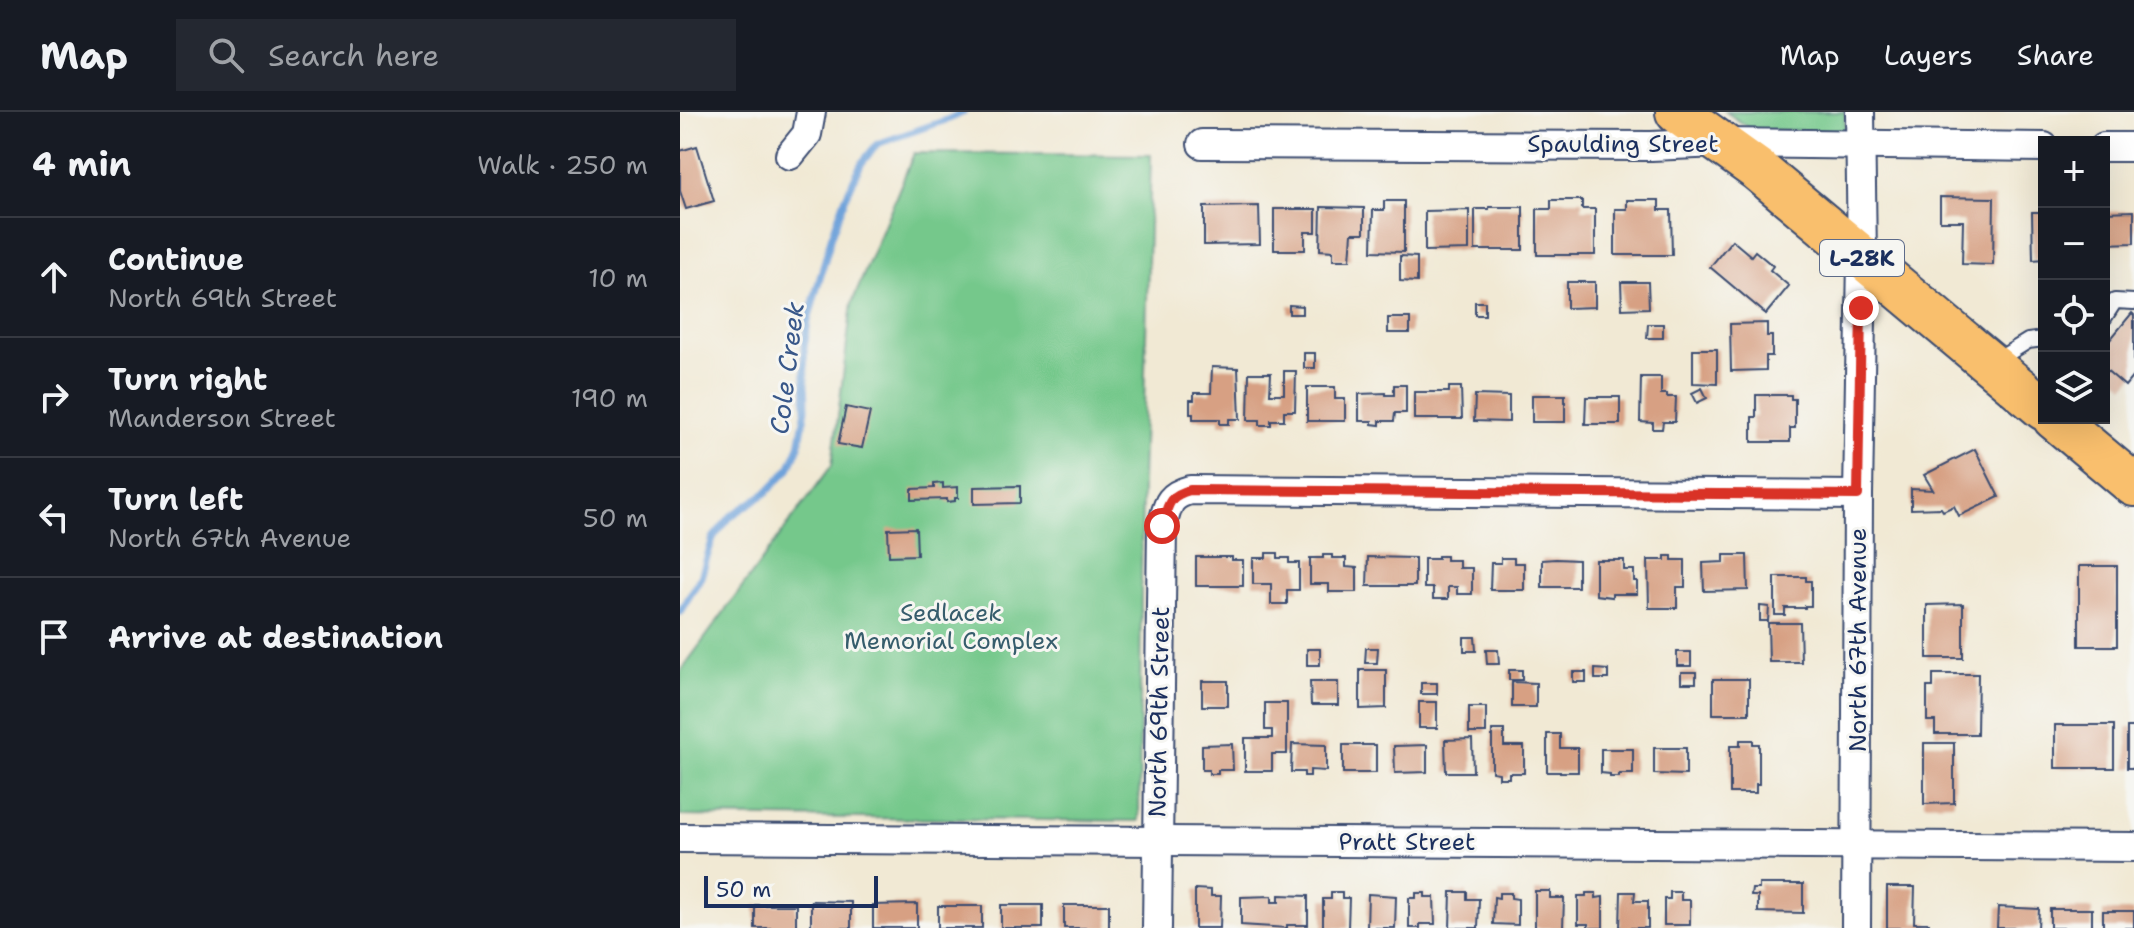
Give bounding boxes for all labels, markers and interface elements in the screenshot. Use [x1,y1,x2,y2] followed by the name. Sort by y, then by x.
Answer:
[176,19,736,91] search box
[40,30,128,81] text: Map
[204,33,248,77] icon: search
[268,35,439,76] text: Search here
[1780,36,1840,74] text: Map
[1884,36,1973,74] text: Layers
[2017,36,2094,74] text: Share
[1527,128,1719,160] street label: Spaulding Street
[2038,136,2110,424] map controls
[2038,136,2110,208] button: +
[32,141,131,187] text: 4 min
[477,147,648,182] text: Walk · 250 m
[2038,208,2110,280] button: −
[108,239,244,280] text: Continue
[1820,240,1904,276] road number: L-28K
[32,255,76,299] icon: ahead
[588,260,648,295] text: 10 m
[108,280,337,315] text: North 69th Street
[2038,280,2110,352] button: locate
[1843,290,1879,326] route end
[761,300,812,436] water label: Cole Creek
[2038,352,2110,424] button: layers
[108,359,267,400] text: Turn right
[32,375,76,419] icon: right
[571,380,648,415] text: 190 m
[108,400,336,435] text: Manderson Street
[108,479,243,520] text: Turn left
[32,495,76,539] icon: left
[583,500,648,535] text: 50 m
[1144,508,1180,544] route start
[108,520,351,555] text: North 67th Avenue
[1842,528,1874,752] street label: North 67th Avenue
[844,597,1058,657] park label: Sedlacek Memorial Complex
[1141,606,1177,818] street label: North 69th Street
[32,615,76,659] icon: arrive
[108,617,443,658] text: Arrive at destination
[1338,826,1476,858] street label: Pratt Street
[704,872,878,908] scale bar
[716,875,771,904] text: 50 m

